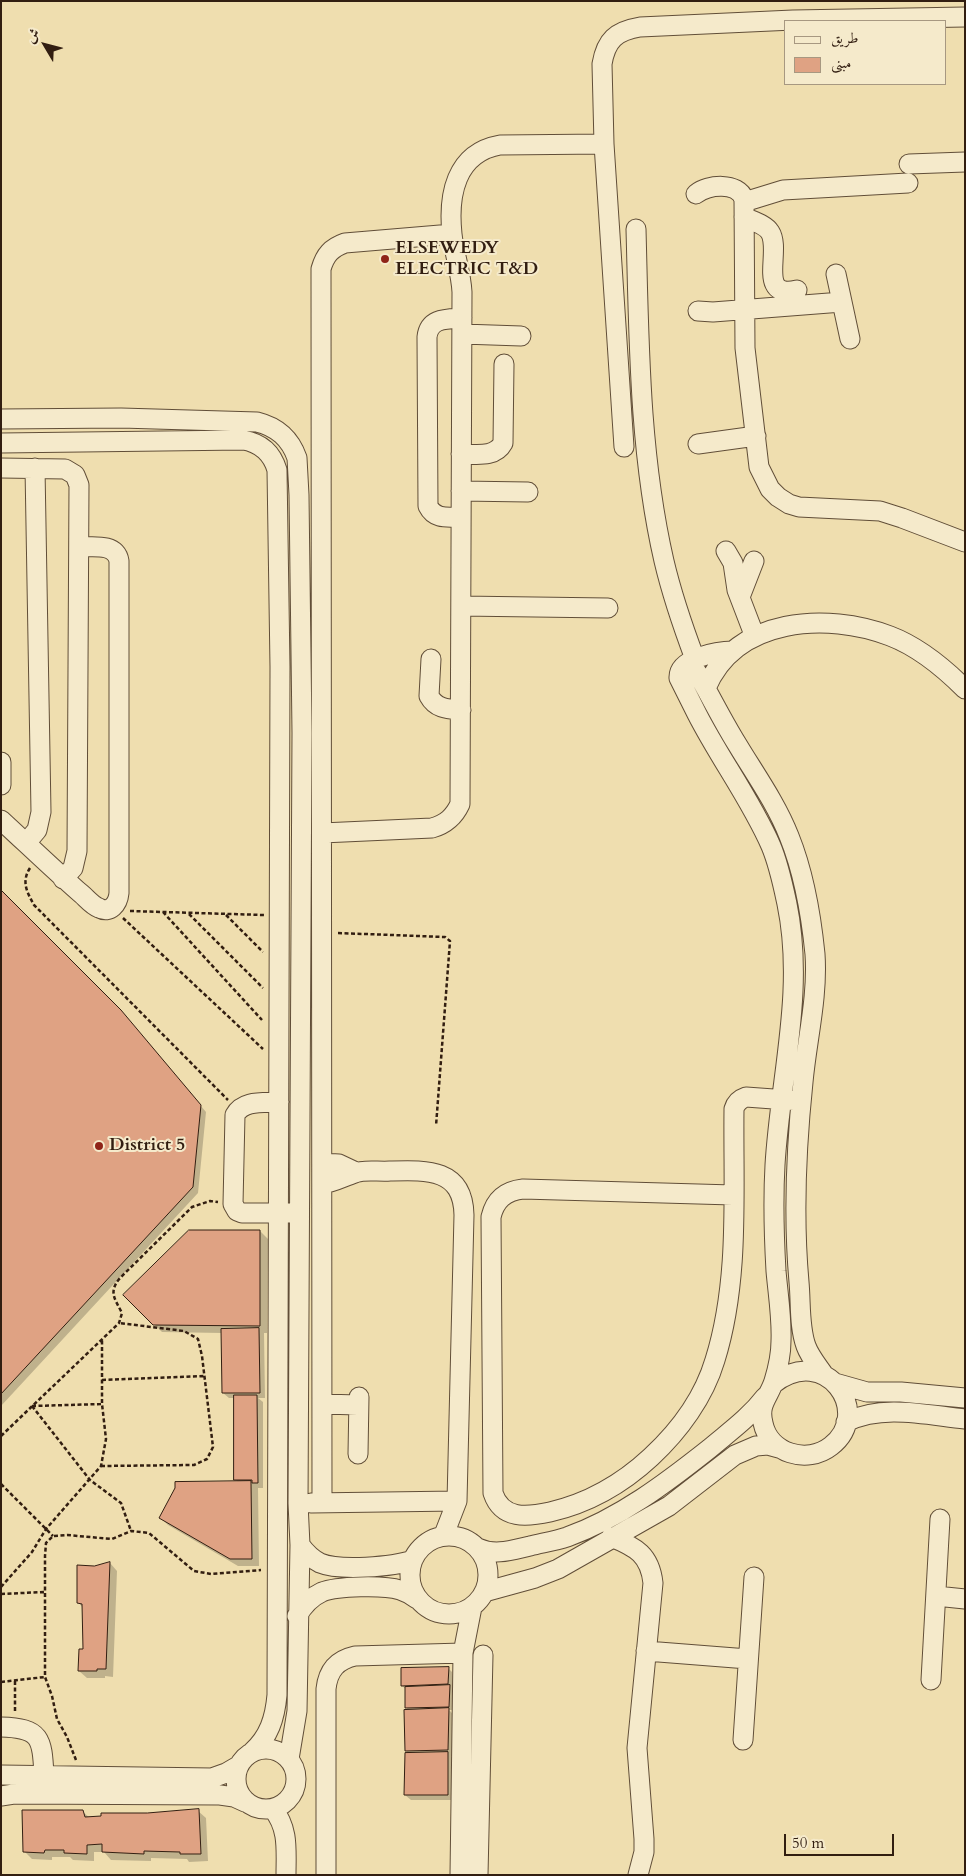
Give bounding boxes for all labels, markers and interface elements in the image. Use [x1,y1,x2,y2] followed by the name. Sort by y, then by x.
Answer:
[20,20,70,70] north arrow
[784,20,946,85] legend
[21,24,44,47] text: ش
[831,28,858,48] text: طريق
[831,53,851,73] text: مبنى
[395,238,538,280] place label: ELSEWEDY ELECTRIC T&D
[379,253,391,265] marker: ELSEWEDY ELECTRIC T&D
[109,1135,185,1157] place label: District 5
[93,1140,105,1152] marker: District 5
[786,1824,896,1856] scale bar
[792,1833,824,1853] text: 50 m

